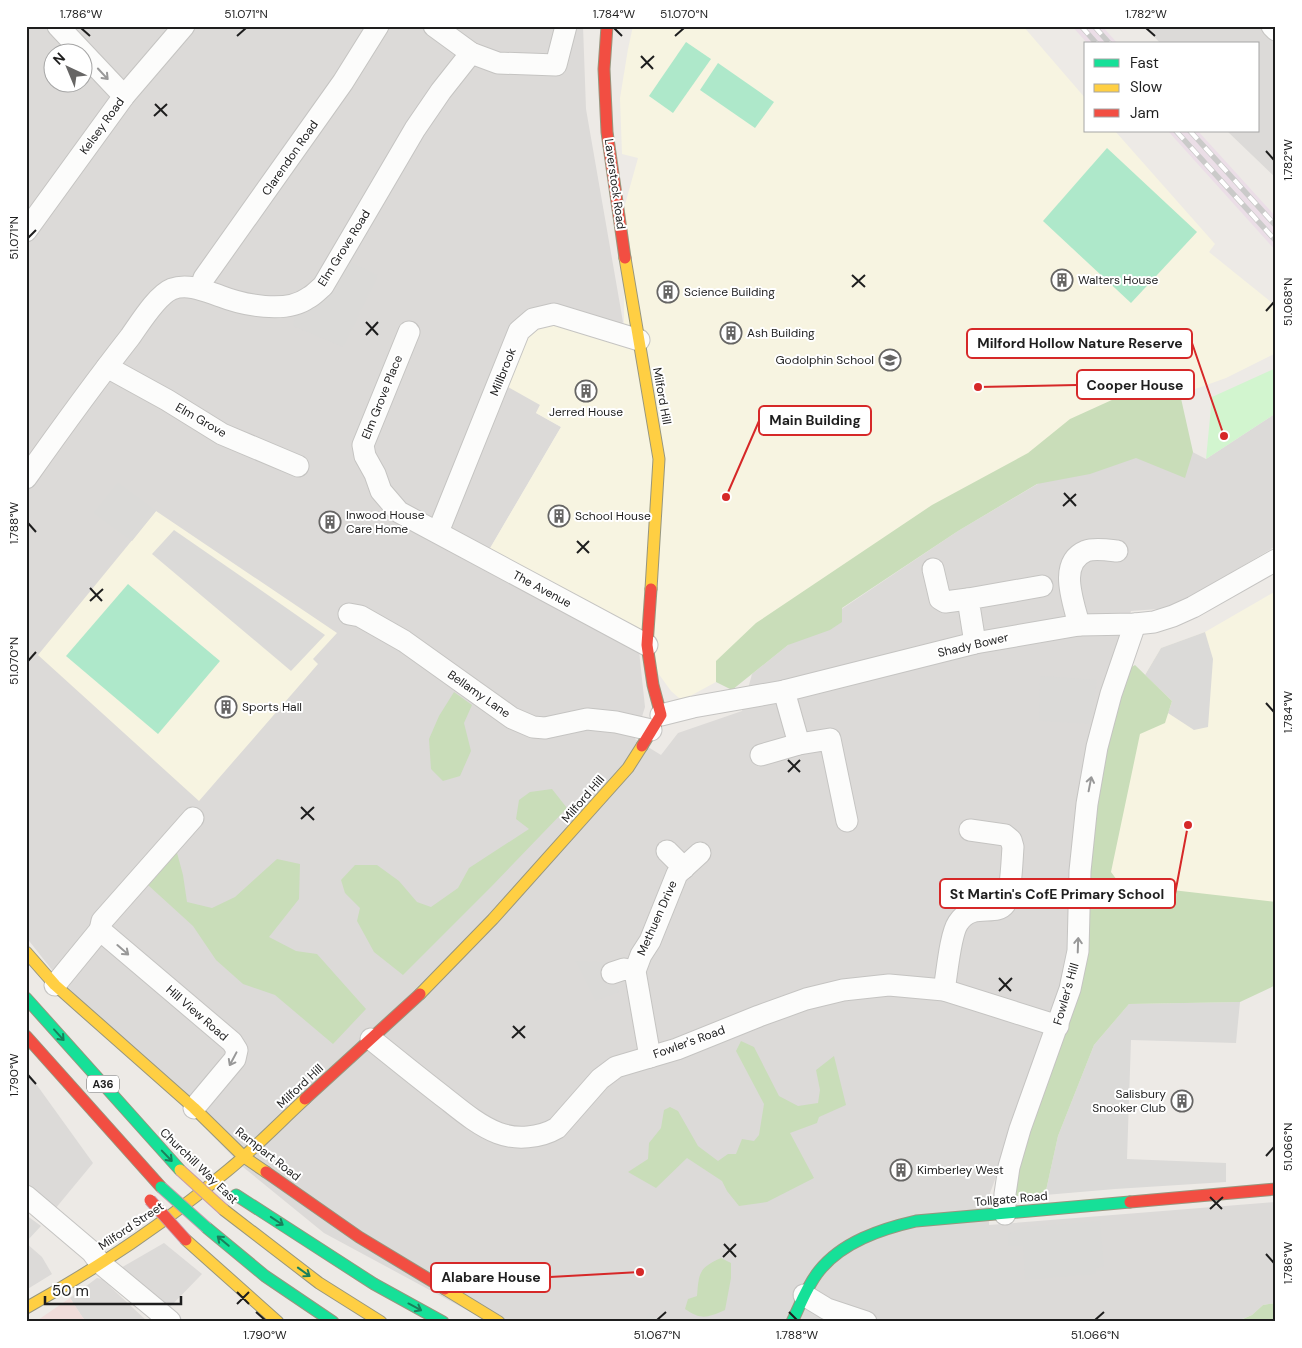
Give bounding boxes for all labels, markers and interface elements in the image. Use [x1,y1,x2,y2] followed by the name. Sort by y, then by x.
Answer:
[60,6,103,22] text: 1.786°W
[224,6,268,22] text: 51.071°N
[593,6,636,22] text: 1.784°W
[660,6,708,22] text: 51.070°N
[1125,6,1167,22] text: 1.782°W
[42,42,92,92] north arrow
[1084,42,1260,132] legend
[49,49,69,69] text: N
[1130,53,1159,73] text: Fast
[97,68,109,81] one-way arrow
[1130,77,1163,97] text: Slow
[76,94,128,158] street label: Kelsey Road
[1130,103,1159,123] text: Jam
[258,117,322,199] street label: Clarendon Road
[601,138,629,230] street label: Laverstock Road
[1280,139,1296,181] text: 1.782°W
[314,207,374,289] street label: Elm Grove Road
[6,216,22,260] text: 51.071°N
[1050,268,1074,292] building icon: Walters House
[1078,272,1158,288] place label: Walters House
[1280,278,1296,326] text: 51.068°N
[656,280,680,304] building icon: Science Building
[684,284,775,300] place label: Science Building
[719,321,743,345] building icon: Ash Building
[747,325,815,341] place label: Ash Building
[967,329,1192,358] callout: Milford Hollow Nature Reserve
[977,334,1183,352] text: Milford Hollow Nature Reserve
[486,346,520,398] street label: Millbrook
[878,348,902,372] school or university icon: Godolphin School
[358,352,406,441] street label: Elm Grove Place
[775,352,874,368] place label: Godolphin School
[649,366,675,426] street label: Milford Hill
[1077,370,1194,399] callout: Cooper House
[1086,376,1184,394] text: Cooper House
[574,379,598,403] building icon: Jerred House
[173,399,230,441] street label: Elm Grove
[549,404,623,420] place label: Jerred House
[759,406,871,435] callout: Main Building
[769,411,861,429] text: Main Building
[6,501,22,544] text: 1.788°W
[547,504,571,528] building icon: School House
[346,507,425,537] place label: Inwood House Care Home
[575,508,651,524] place label: School House
[318,510,342,534] building icon: Inwood House Care Home
[510,567,574,611] street label: The Avenue
[936,629,1010,661] street label: Shady Bower
[6,637,22,685] text: 51.070°N
[445,667,514,722] street label: Bellamy Lane
[1280,690,1296,733] text: 1.784°W
[214,695,238,719] building icon: Sports Hall
[242,699,302,715] place label: Sports Hall
[558,772,608,826] street label: Milford Hill
[1086,776,1096,792] one-way arrow
[633,878,681,958] street label: Methuen Drive
[940,879,1175,908] callout: St Martin's CofE Primary School
[950,885,1164,903] text: St Martin's CofE Primary School
[1073,938,1082,954] one-way arrow
[117,944,130,955] one-way arrow
[1050,961,1082,1027] street label: Fowler's Hill
[163,982,231,1044] street label: Hill View Road
[651,1022,727,1062] street label: Fowler's Road
[53,1028,64,1041] one-way arrow
[228,1052,238,1067] one-way arrow
[6,1053,22,1097] text: 1.790°W
[273,1060,327,1112] street label: Milford Hill
[87,1076,119,1092] road number: A36
[1092,1086,1166,1116] place label: Salisbury Snooker Club
[1170,1089,1194,1113] building icon: Salisbury Snooker Club
[1280,1123,1296,1171] text: 51.066°N
[232,1124,304,1184] street label: Rampart Road
[156,1125,242,1208] street label: Churchill Way East
[161,1150,173,1162] one-way arrow
[889,1158,913,1182] building icon: Kimberley West
[917,1162,1004,1178] place label: Kimberley West
[974,1188,1048,1210] street label: Tollgate Road
[95,1198,167,1254] street label: Milford Street
[270,1216,284,1226] one-way arrow
[216,1236,229,1247] one-way arrow
[1280,1241,1296,1284] text: 1.786°W
[431,1263,550,1292] callout: Alabare House
[297,1267,311,1277] one-way arrow
[441,1268,541,1286] text: Alabare House
[45,1273,181,1305] scale bar
[52,1281,89,1301] text: 50 m
[407,1303,422,1312] one-way arrow
[243,1327,287,1343] text: 1.790°W
[633,1327,681,1343] text: 51.067°N
[776,1327,819,1343] text: 1.788°W
[1071,1327,1119,1343] text: 51.066°N

